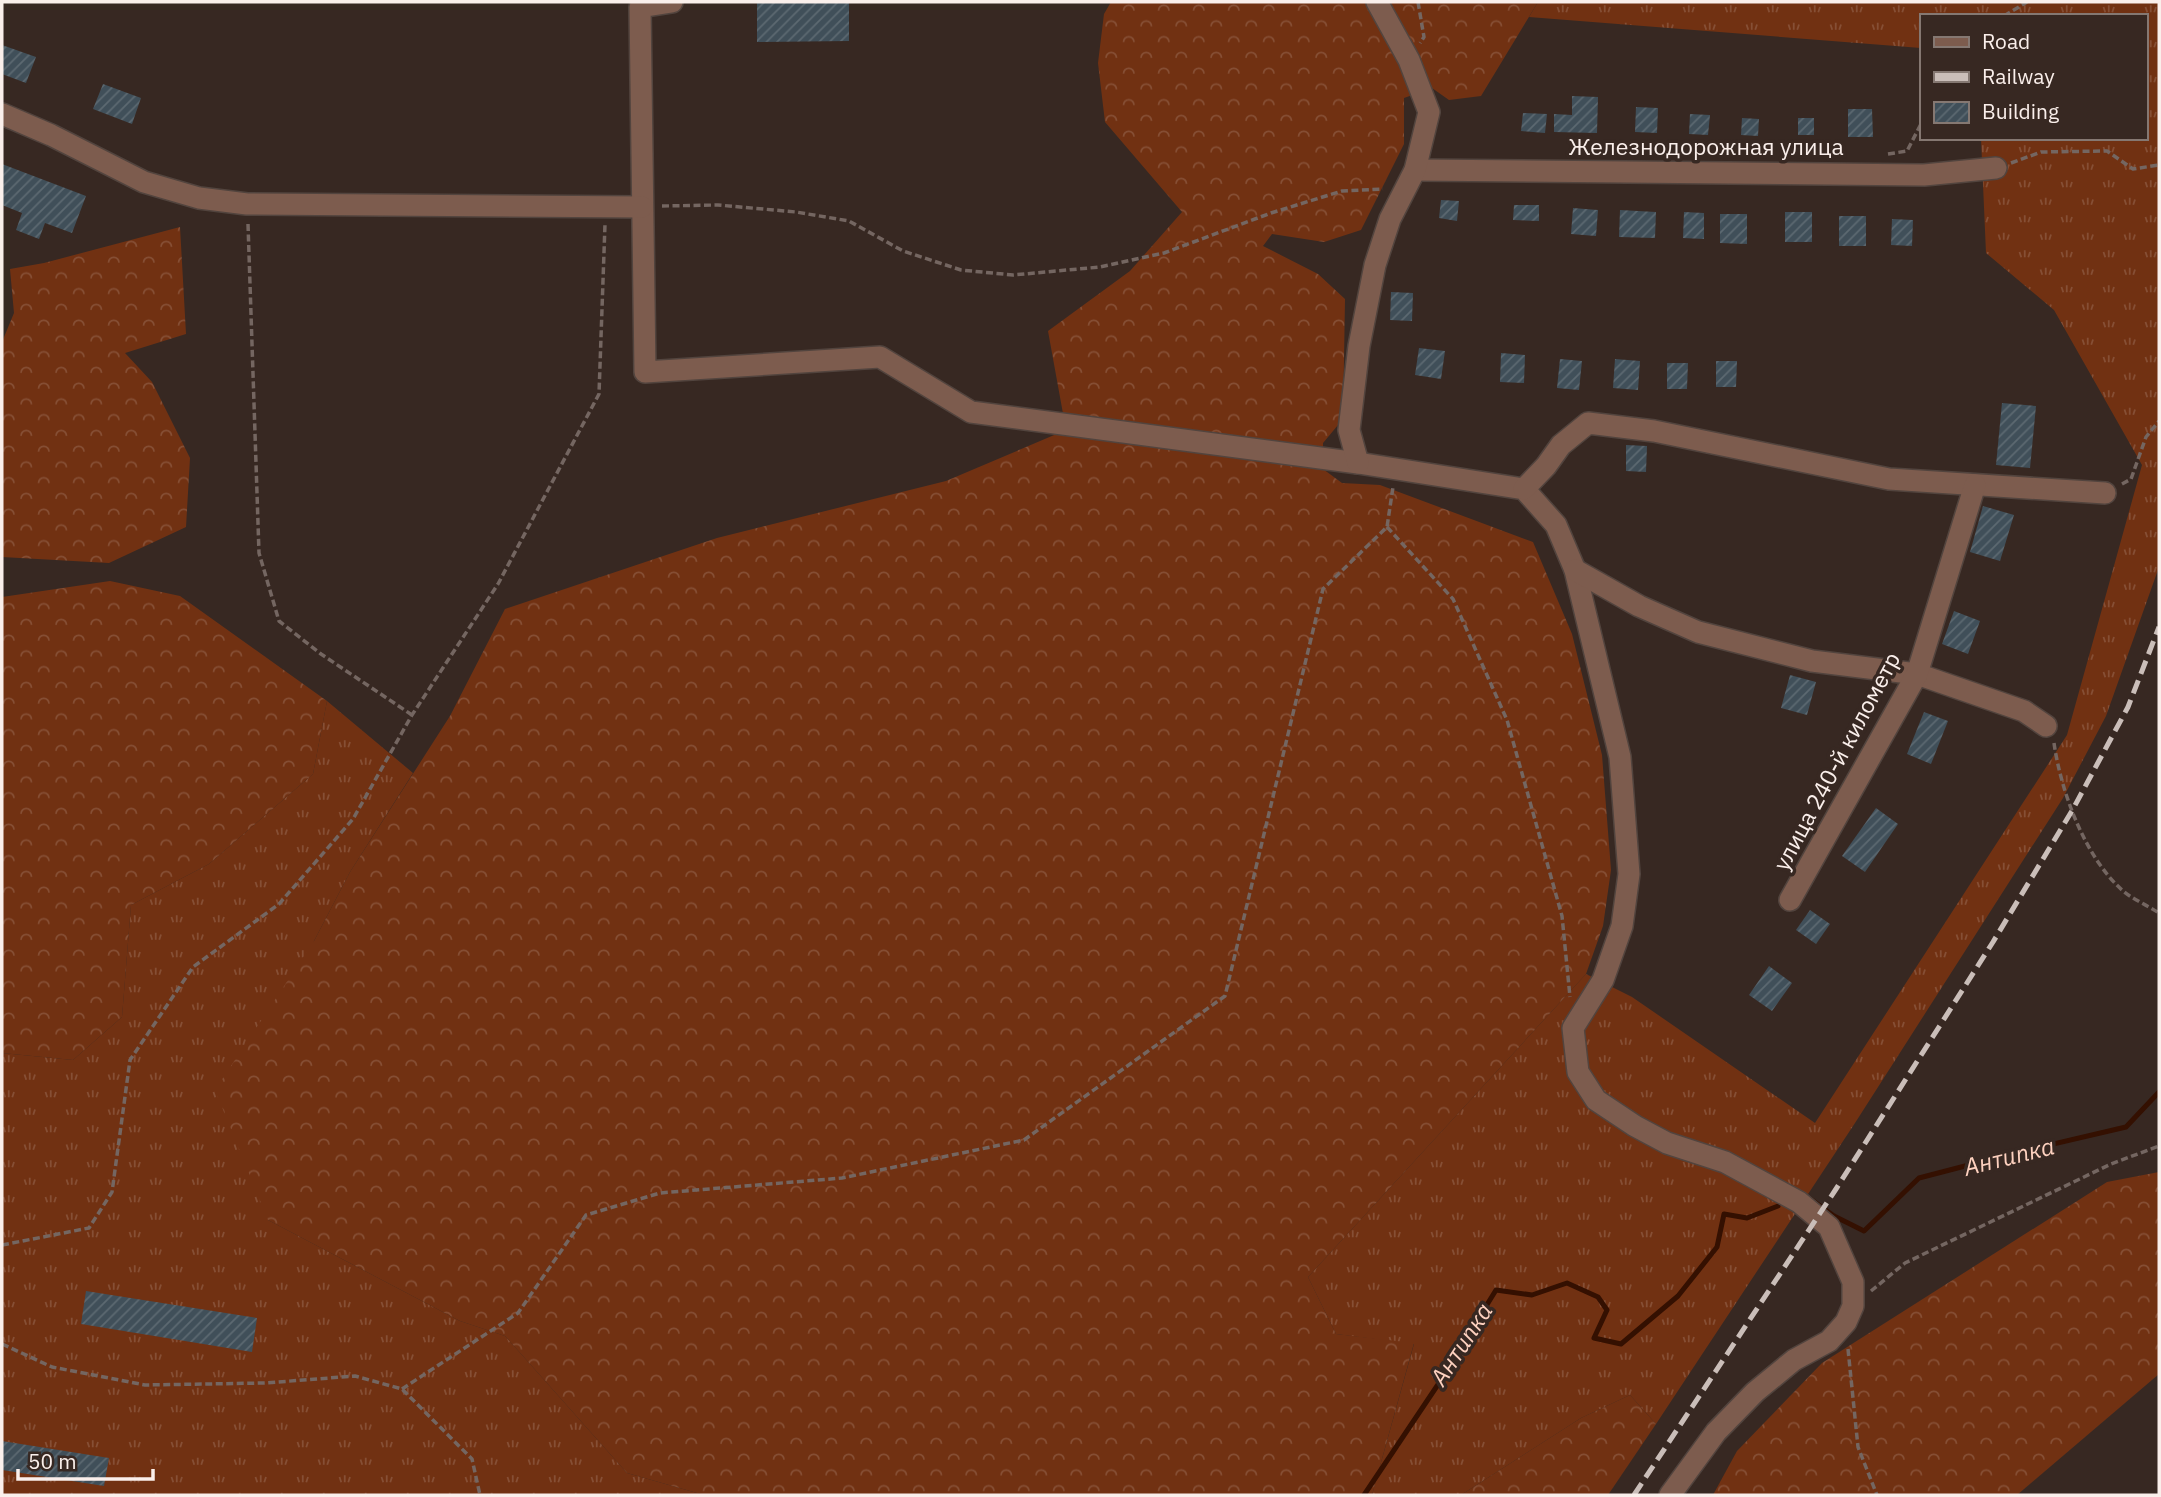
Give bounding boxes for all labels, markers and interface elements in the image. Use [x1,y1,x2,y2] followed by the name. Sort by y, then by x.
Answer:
[1920,14,2147,140] legend
[1982,27,2030,55] text: Road
[1982,62,2055,90] text: Railway
[1982,97,2059,125] text: Building
[1568,131,1844,161] street label: Железнодорожная улица
[1766,647,1906,875] street label: улица 240-й километр
[1959,1129,2058,1183] water label: Антипка
[1422,1297,1500,1392] water label: Антипка
[18,1438,152,1482] scale bar
[28,1447,77,1475] text: 50 m

